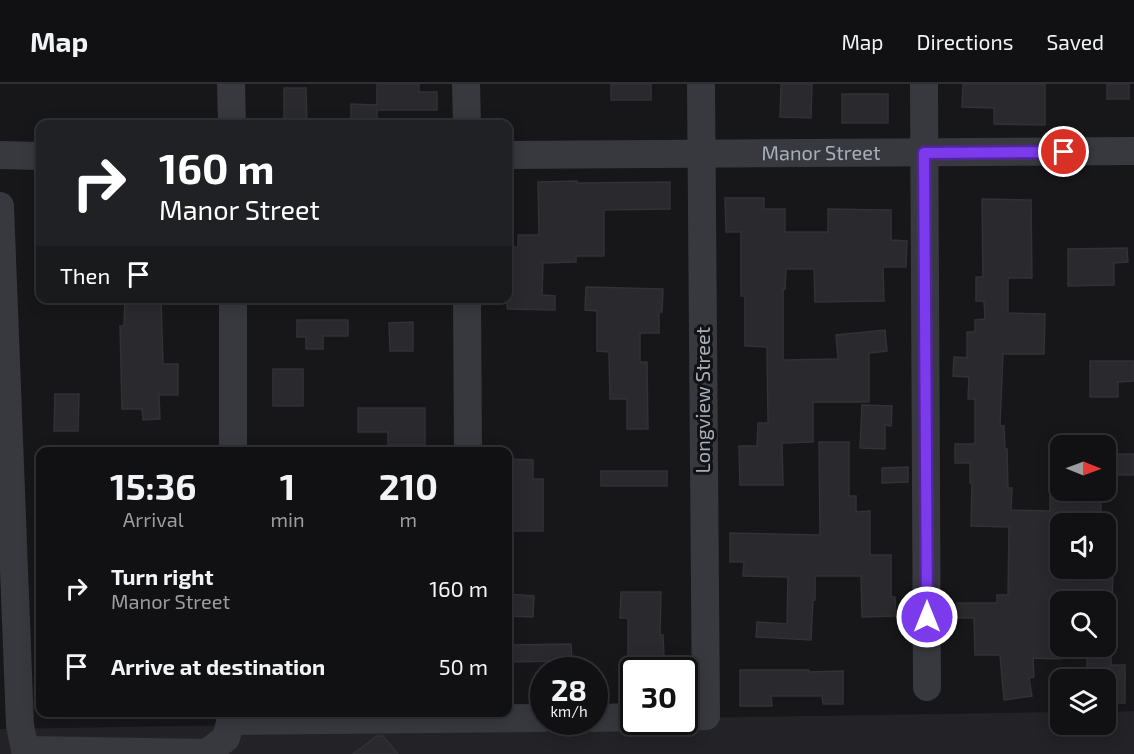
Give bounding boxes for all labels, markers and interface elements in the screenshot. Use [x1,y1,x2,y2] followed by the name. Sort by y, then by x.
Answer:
[30,24,88,58] text: Map
[841,29,884,54] text: Map
[917,29,1013,54] text: Directions
[1046,29,1104,54] text: Saved
[1038,126,1089,177] pin
[1047,135,1080,168] icon: arrive
[761,140,881,164] street label: Manor Street
[159,142,275,192] text: 160 m
[60,144,138,222] icon: right
[159,193,320,225] text: Manor Street
[122,258,155,291] icon: arrive
[60,262,110,288] text: Then
[690,326,714,473] street label: Longview Street
[1050,435,1116,501] north arrow
[1050,435,1116,735] map controls
[110,464,196,507] text: 15:36
[280,464,295,507] text: 1
[379,464,438,507] text: 210
[123,507,184,531] text: Arrival
[271,507,305,531] text: min
[400,507,417,531] text: m
[1050,513,1116,579] button: sound
[111,563,213,589] text: Turn right
[60,572,93,605] icon: right
[429,575,488,601] text: 160 m
[895,585,959,649] position arrow
[111,589,230,613] text: Manor Street
[1050,591,1116,657] button: search
[60,650,93,683] icon: arrive
[111,653,325,679] text: Arrive at destination
[439,653,488,679] text: 50 m
[620,657,698,735] speed limit sign: 30
[1050,669,1116,735] button: layers
[551,671,587,707] text: 28
[550,702,588,720] text: km/h

